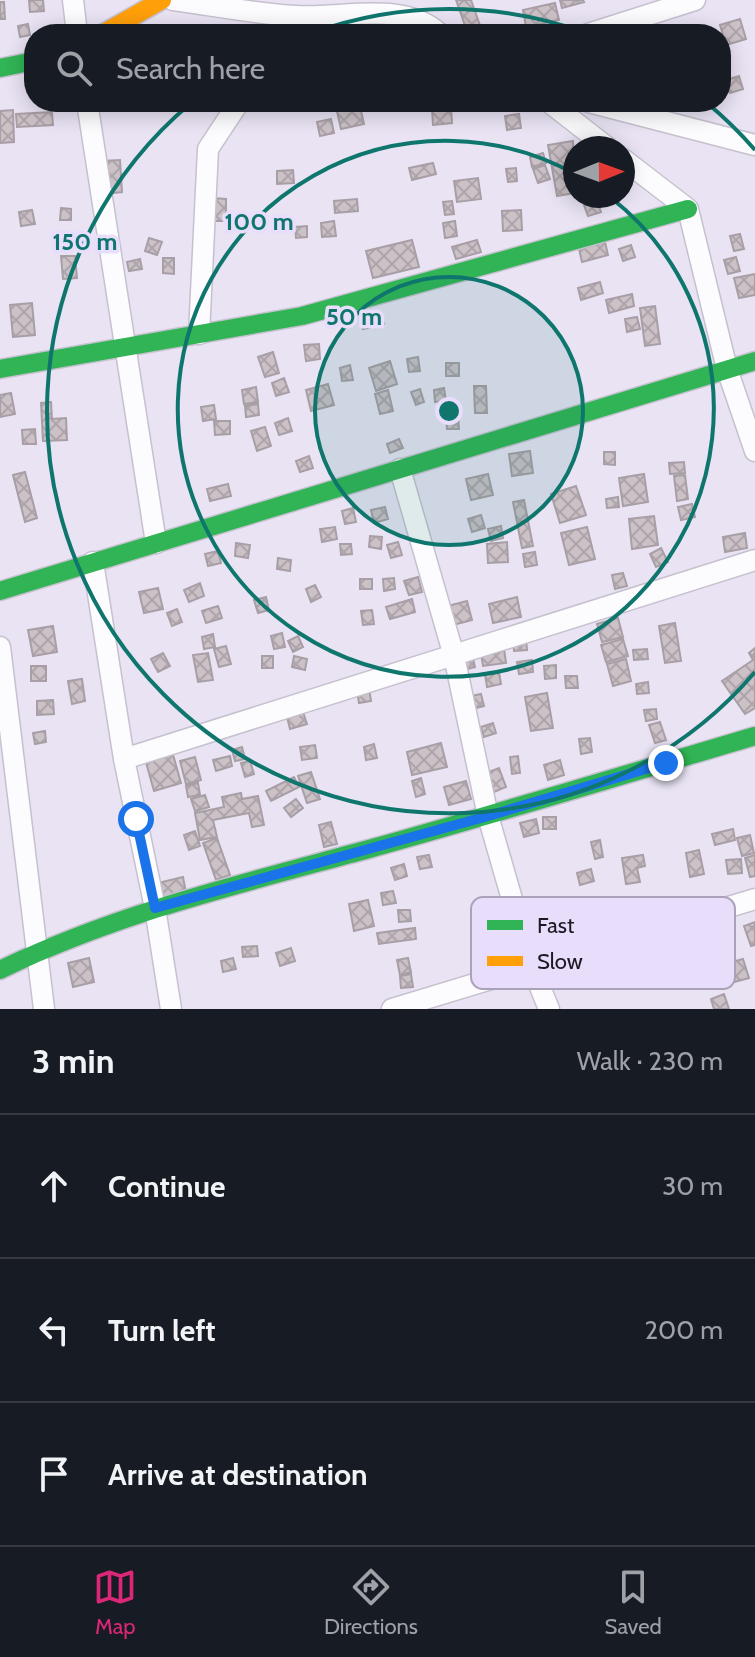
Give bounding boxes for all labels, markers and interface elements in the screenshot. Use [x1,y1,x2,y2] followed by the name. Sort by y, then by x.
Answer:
[24,24,731,112] search box
[52,46,96,90] icon: search
[116,50,265,87] text: Search here
[563,136,635,208] north arrow
[224,207,294,236] text: 100 m
[53,227,117,256] text: 150 m
[326,302,382,331] text: 50 m
[435,397,463,425] centre of rings
[648,745,684,781] route end
[118,801,154,837] route start
[471,897,735,989] legend
[537,912,575,939] text: Fast
[537,948,583,975] text: Slow
[32,1040,114,1082] text: 3 min
[577,1045,723,1077] text: Walk · 230 m
[32,1164,76,1208] icon: ahead
[108,1168,225,1205] text: Continue
[662,1170,723,1202] text: 30 m
[32,1308,76,1352] icon: left
[108,1312,216,1349] text: Turn left
[644,1314,723,1346] text: 200 m
[32,1452,76,1496] icon: arrive
[108,1456,368,1493] text: Arrive at destination
[93,1565,137,1640] tab: Map
[324,1565,418,1640] tab: Directions
[605,1565,662,1640] tab: Saved

